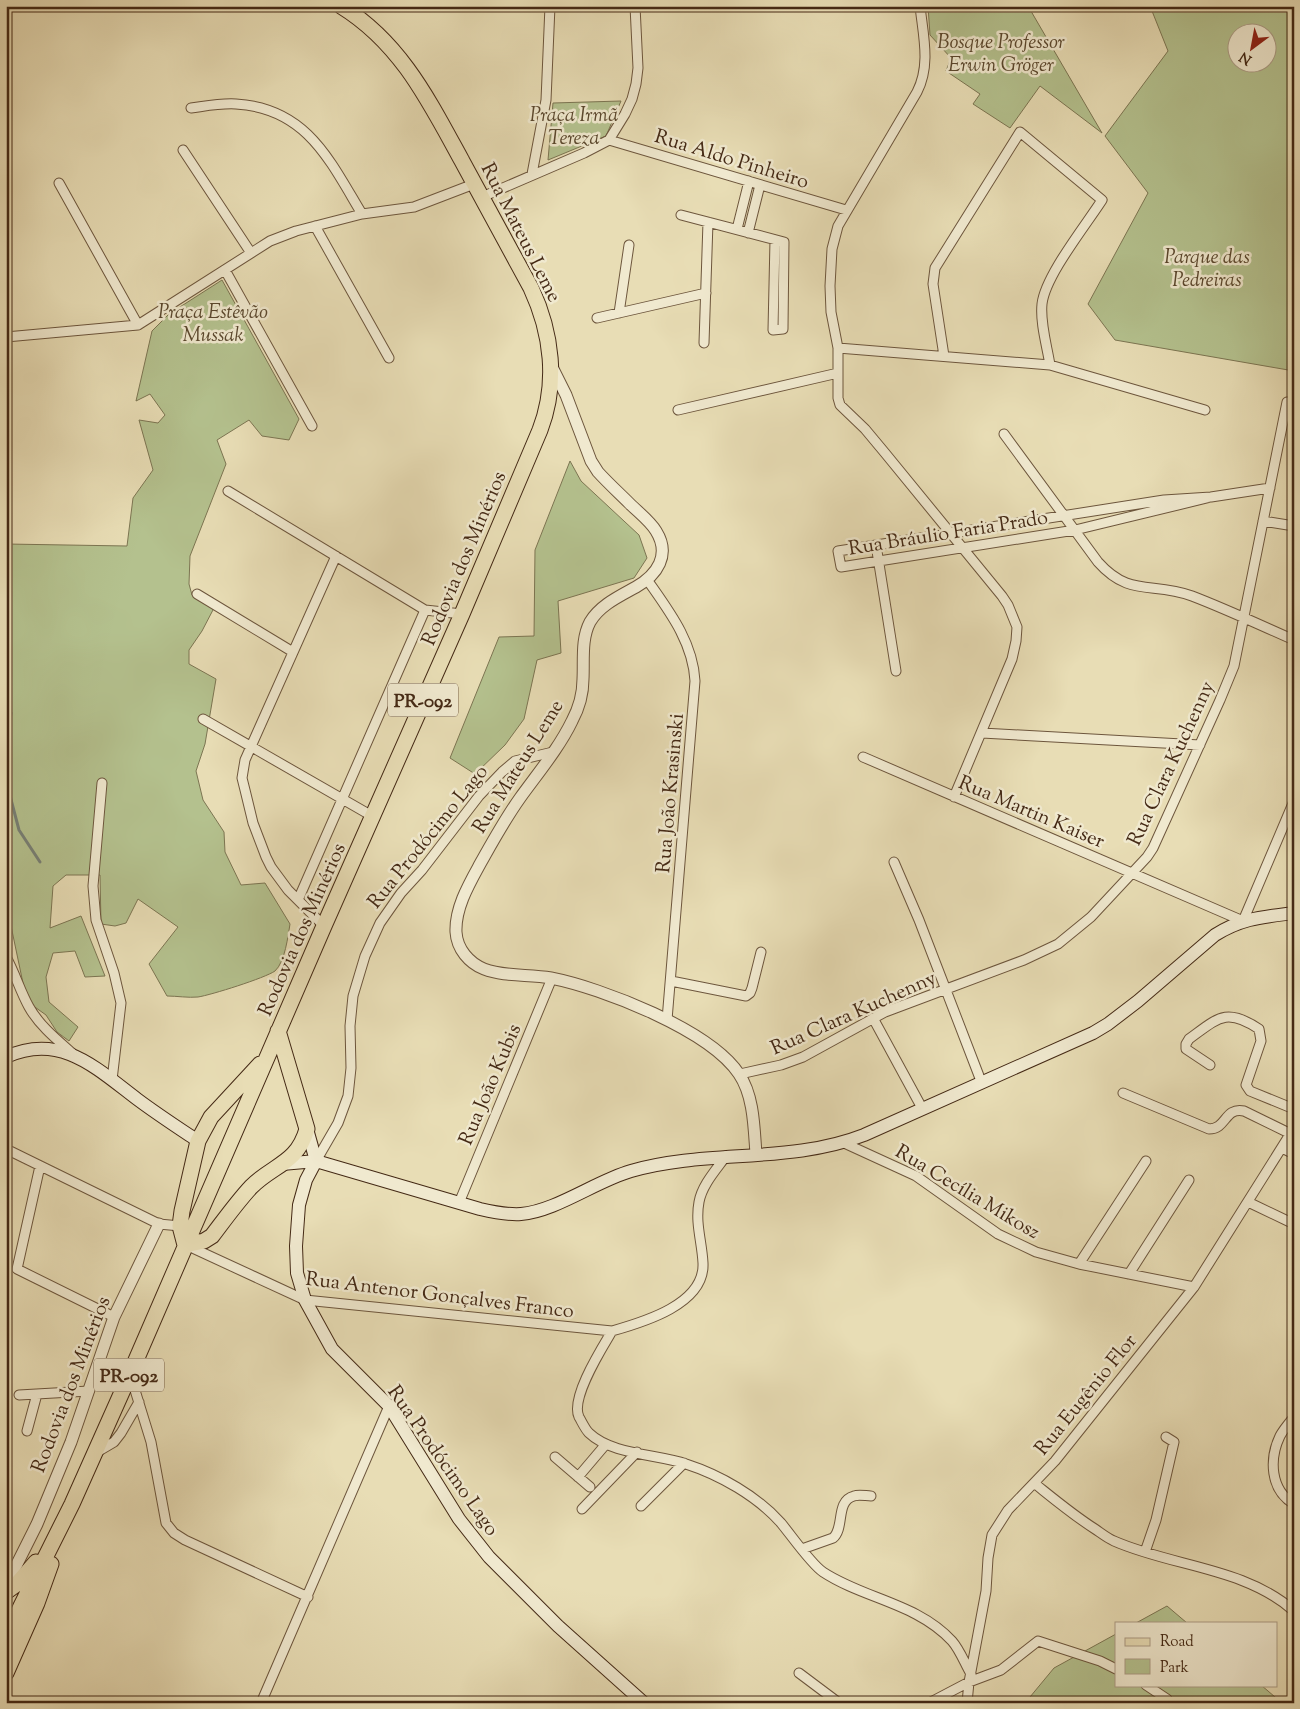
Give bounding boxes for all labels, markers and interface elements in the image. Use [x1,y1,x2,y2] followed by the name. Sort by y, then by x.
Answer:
[1228,22,1278,72] north arrow
[937,29,1065,81] park label: Bosque Professor Erwin Gröger
[1236,46,1256,69] text: N
[530,102,618,154] park label: Praça Irmã Tereza
[650,123,812,198] street label: Rua Aldo Pinheiro
[472,158,567,308] street label: Rua Mateus Leme
[1164,244,1250,296] park label: Parque das Pedreiras
[158,299,268,351] park label: Praça Estêvão Mussak
[415,467,515,651] street label: Rodovia dos Minérios
[847,504,1050,565] street label: Rua Bráulio Faria Prado
[1121,677,1223,851] street label: Rua Clara Kuchenny
[388,684,458,716] road number: PR-092
[466,695,572,840] street label: Rua Mateus Leme
[650,712,693,874] street label: Rua João Krasinski
[362,759,496,916] street label: Rua Prodócimo Lago
[953,769,1109,857] street label: Rua Martin Kaiser
[252,839,355,1021] street label: Rodovia dos Minérios
[767,965,942,1064] street label: Rua Clara Kuchenny
[453,1020,530,1150] street label: Rua João Kubis
[889,1138,1044,1248] street label: Rua Cecília Mikosz
[304,1266,576,1327] street label: Rua Antenor Gonçalves Franco
[25,1292,119,1477] street label: Rodovia dos Minérios
[1029,1328,1145,1463] street label: Rua Eugênio Flor
[94,1358,164,1392] road number: PR-092
[379,1380,505,1543] street label: Rua Prodócimo Lago
[1115,1622,1278,1686] legend
[1160,1632,1194,1653] text: Road
[1160,1658,1189,1679] text: Park

